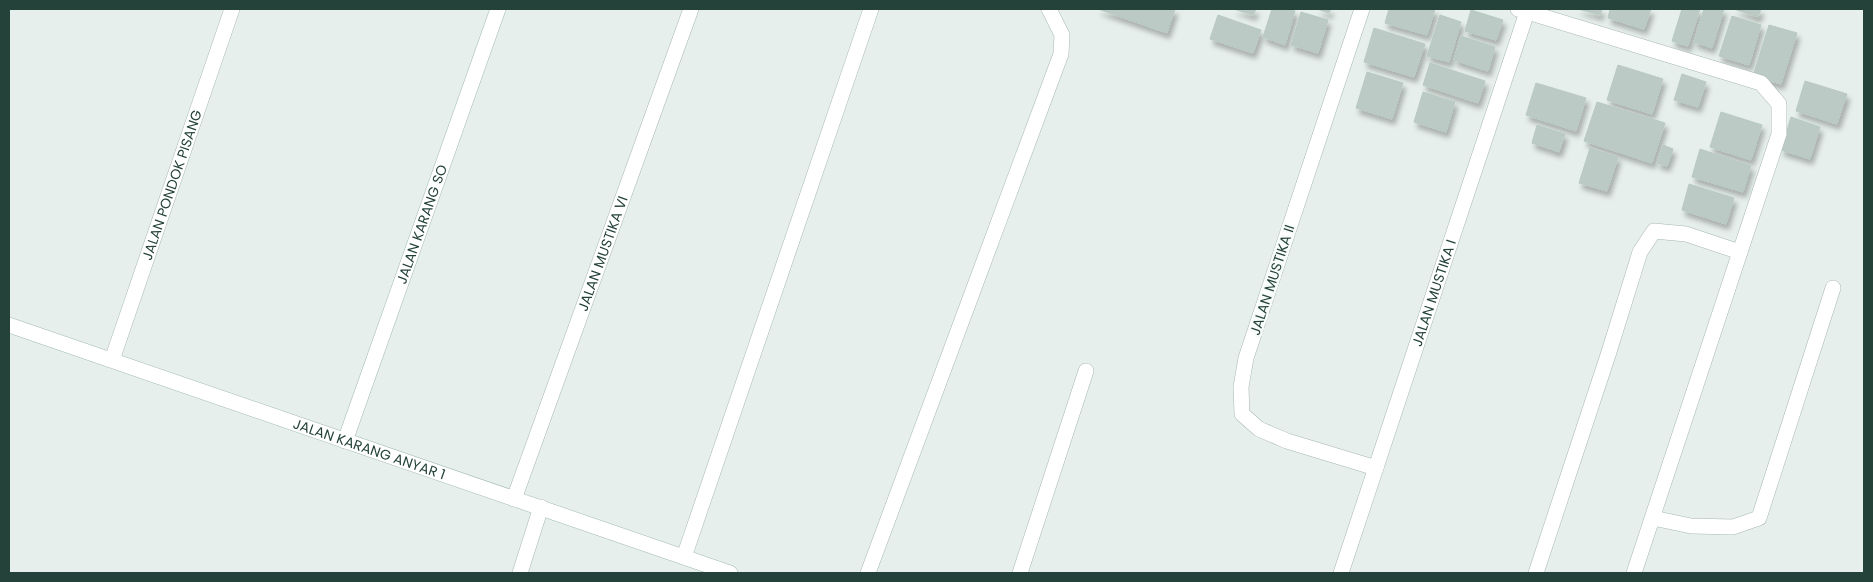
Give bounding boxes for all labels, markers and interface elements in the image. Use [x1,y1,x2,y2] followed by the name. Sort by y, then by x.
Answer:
[137,107,207,263] street label: JALAN PONDOK PISANG
[391,162,452,287] street label: JALAN KARANG SO
[573,193,633,314] street label: JALAN MUSTIKA VI
[1245,222,1299,338] street label: JALAN MUSTIKA II
[1407,237,1461,349] street label: JALAN MUSTIKA I
[290,413,448,484] street label: JALAN KARANG ANYAR 1

